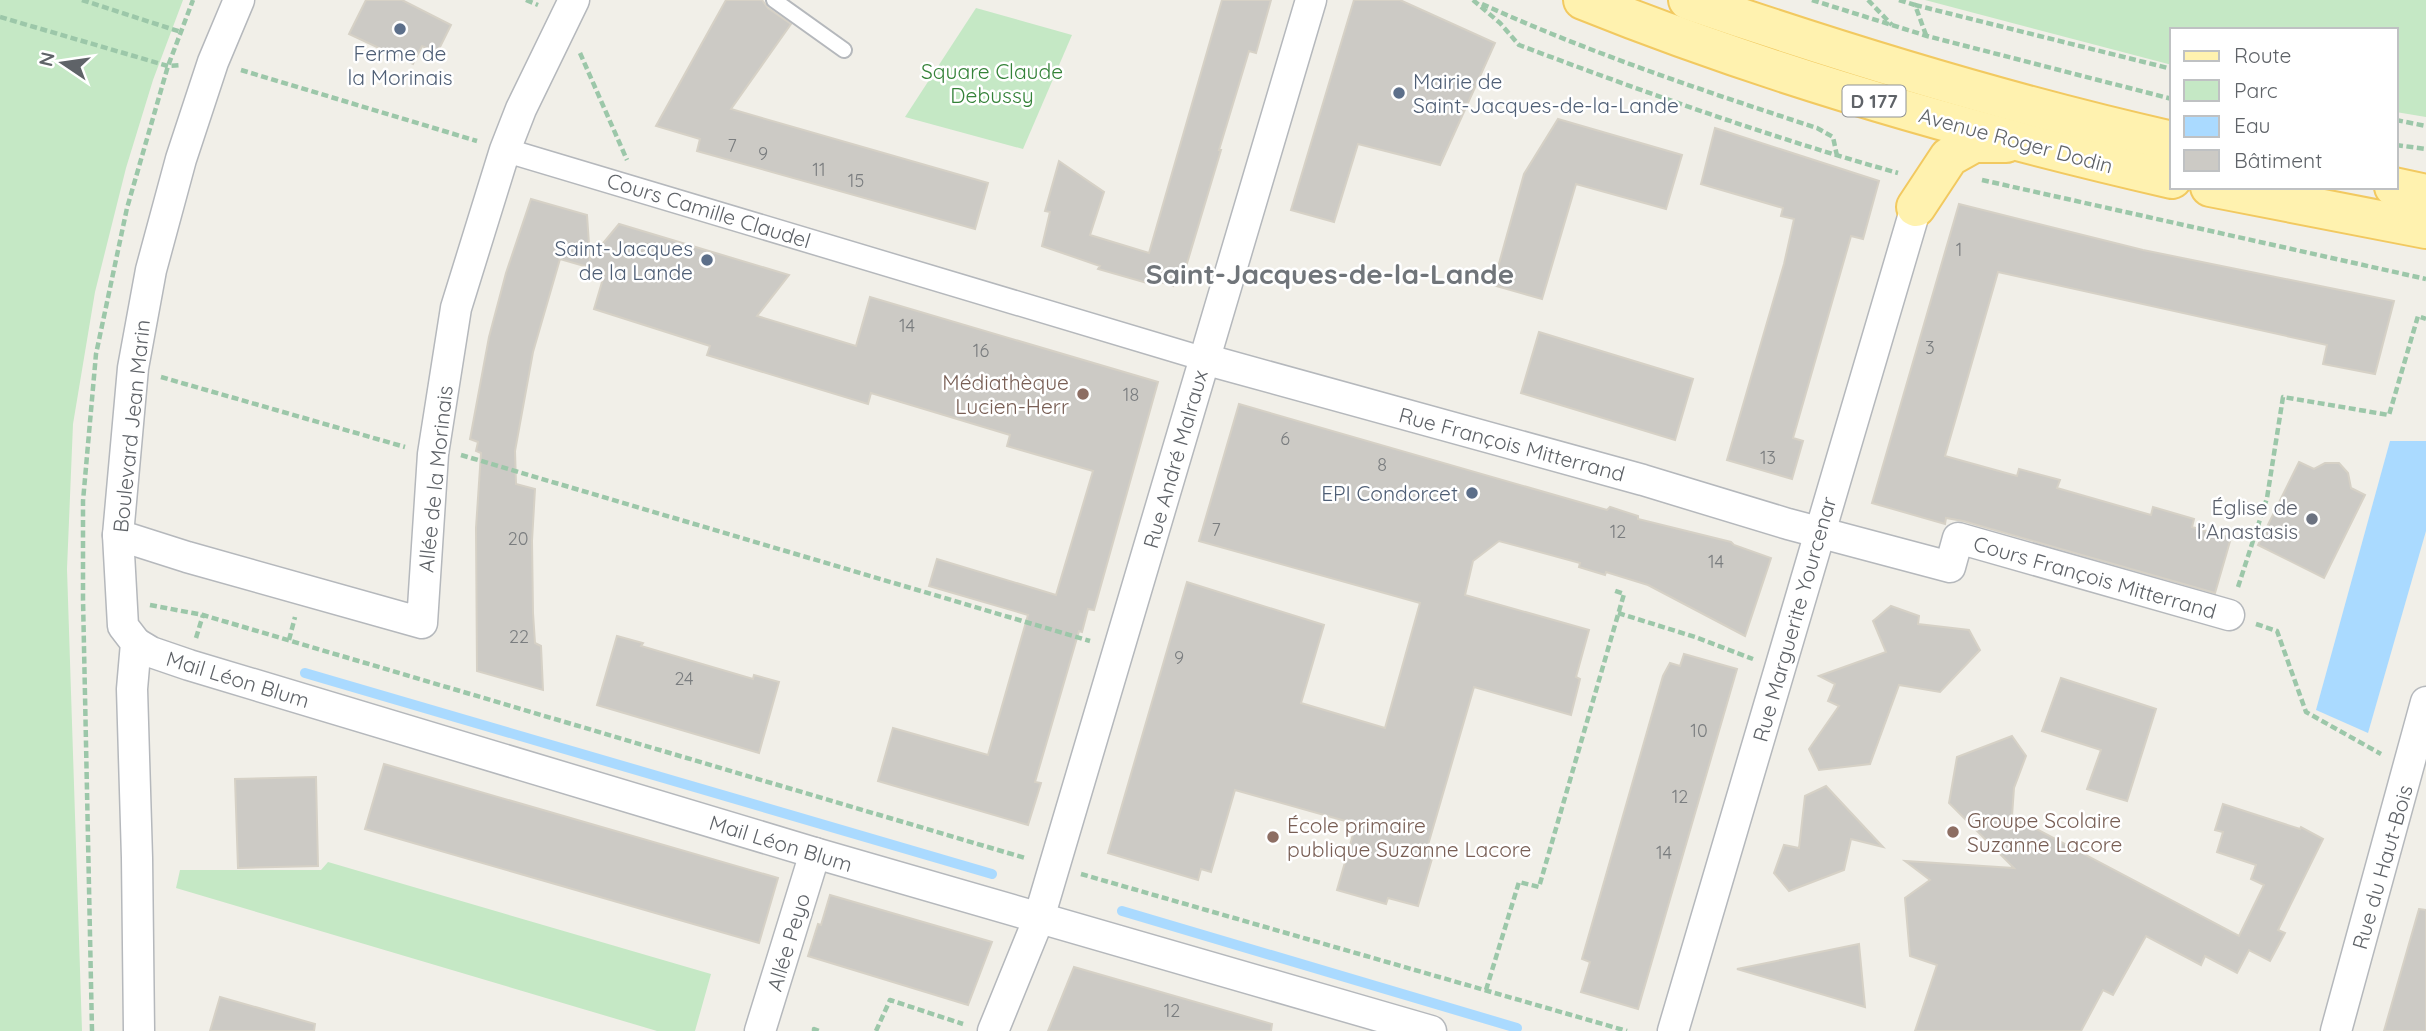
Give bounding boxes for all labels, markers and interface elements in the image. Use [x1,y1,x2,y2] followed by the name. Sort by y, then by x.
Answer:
[392,21,408,37] marker: Ferme de la Morinais
[28,28,98,98] north arrow
[2170,28,2398,189] legend
[347,40,453,90] place label: Ferme de la Morinais
[2234,42,2291,68] text: Route
[33,50,60,69] text: N
[921,58,1063,108] park label: Square Claude Debussy
[1413,68,1679,118] place label: Mairie de Saint-Jacques-de-la-Lande
[2234,77,2278,103] text: Parc
[1391,85,1407,101] marker: Mairie de Saint-Jacques-de-la-Lande
[1842,86,1906,116] road number: D 177
[1916,102,2116,178] street label: Avenue Roger Dodin
[2234,112,2270,138] text: Eau
[727,134,737,157] house number: 7
[758,142,768,165] house number: 9
[2234,147,2322,173] text: Bâtiment
[812,158,826,181] house number: 11
[604,167,814,253] street label: Cours Camille Claudel
[848,169,864,192] house number: 15
[555,235,693,285] place label: Saint-Jacques de la Lande
[1956,238,1962,261] house number: 1
[699,252,715,268] marker: Saint-Jacques de la Lande
[1146,256,1514,291] district label: Saint-Jacques-de-la-Lande
[899,314,915,337] house number: 14
[107,318,155,534] street label: Boulevard Jean Marin
[1925,336,1935,359] house number: 3
[973,339,989,362] house number: 16
[1137,367,1213,551] street label: Rue André Malraux
[942,369,1069,419] place label: Médiathèque Lucien-Herr
[1123,383,1139,406] house number: 18
[412,384,458,574] street label: Allée de la Morinais
[1075,386,1091,402] marker: Médiathèque Lucien-Herr
[1396,401,1628,487] street label: Rue François Mitterrand
[1280,427,1290,450] house number: 6
[1760,446,1776,469] house number: 13
[1377,453,1387,476] house number: 8
[1321,480,1458,506] place label: EPI Condorcet
[1464,485,1480,501] marker: EPI Condorcet
[1746,493,1842,745] street label: Rue Marguerite Yourcenar
[2197,494,2298,544] place label: Église de l’Anastasis
[2304,511,2320,527] marker: Église de l’Anastasis
[1211,518,1221,541] house number: 7
[1610,520,1626,543] house number: 12
[508,527,528,550] house number: 20
[1971,530,2219,624] street label: Cours François Mitterrand
[1708,550,1724,573] house number: 14
[509,625,529,648] house number: 22
[163,645,313,713] street label: Mail Léon Blum
[1174,646,1184,669] house number: 9
[674,667,694,690] house number: 24
[1690,719,1708,742] house number: 10
[2346,782,2418,952] street label: Rue du Haut-Bois
[1672,785,1688,808] house number: 12
[1967,807,2122,857] place label: Groupe Scolaire Suzanne Lacore
[706,809,856,877] street label: Mail Léon Blum
[1287,812,1531,862] place label: École primaire publique Suzanne Lacore
[1945,824,1961,840] marker: Groupe Scolaire Suzanne Lacore
[1265,829,1281,845] marker: École primaire publique Suzanne Lacore
[1656,841,1672,864] house number: 14
[761,890,815,994] street label: Allée Peyo
[1164,999,1180,1022] house number: 12

